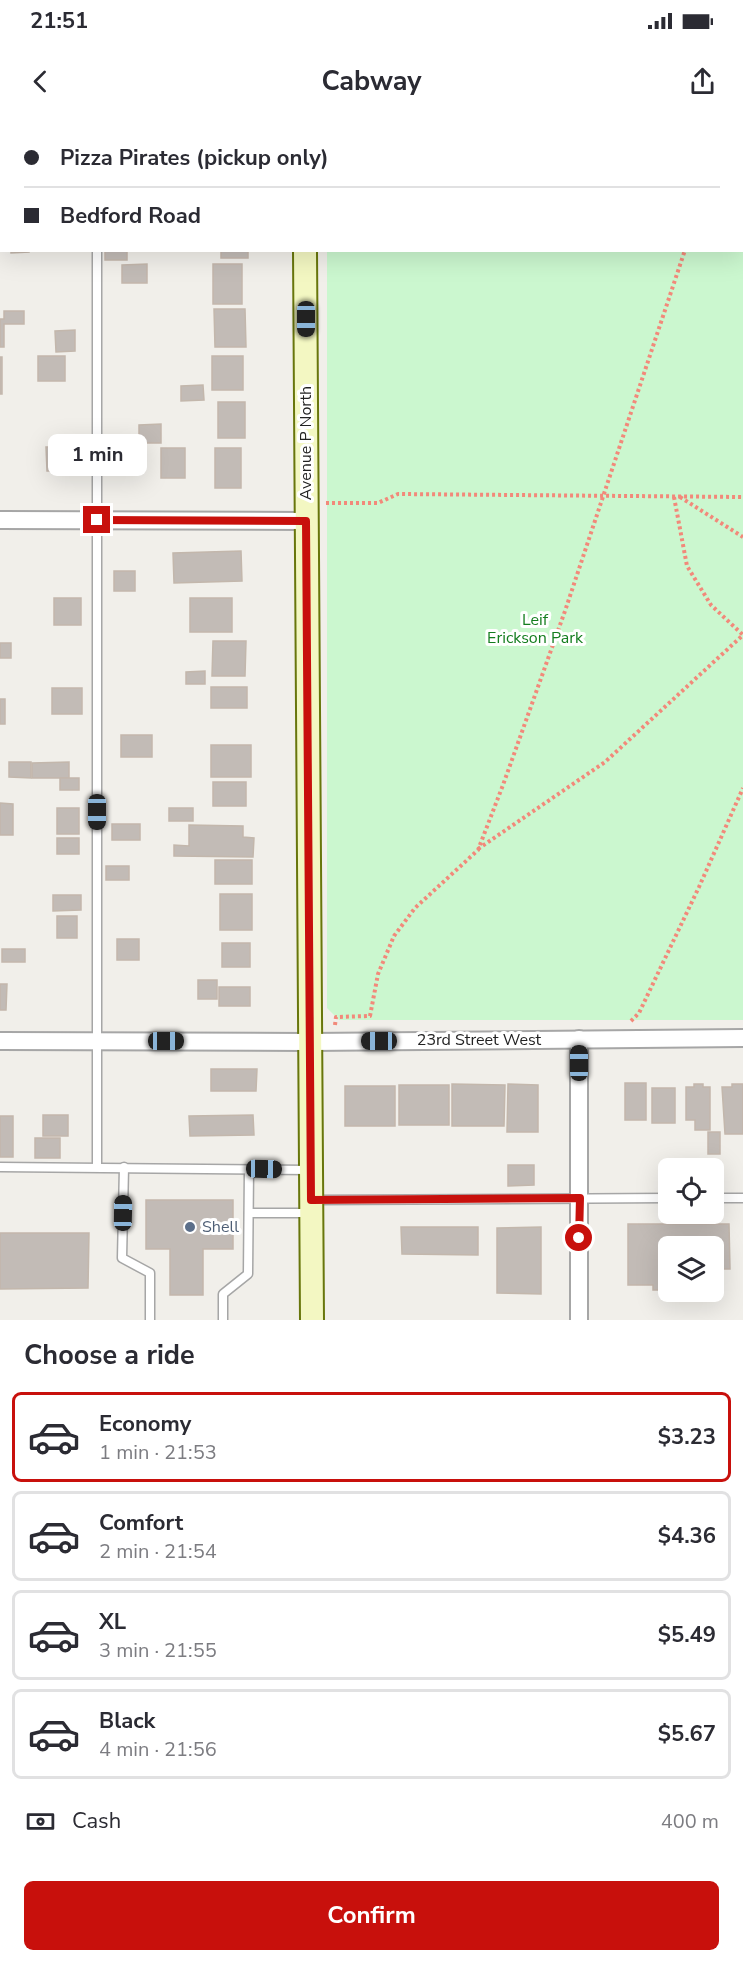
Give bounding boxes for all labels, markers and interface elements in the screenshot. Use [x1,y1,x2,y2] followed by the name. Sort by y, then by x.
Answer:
[30,6,88,36] text: 21:51
[321,63,422,100] text: Cabway
[24,65,57,98] icon: back
[686,65,719,98] icon: share
[60,143,329,173] text: Pizza Pirates (pickup only)
[60,201,201,231] text: Bedford Road
[297,301,315,337] car
[295,386,317,500] street label: Avenue P North
[48,433,146,475] callout: 1 min
[72,441,123,468] text: 1 min
[83,506,110,533] route end
[487,609,584,649] park label: Leif Erickson Park
[88,794,106,830] car
[417,1029,542,1051] street label: 23rd Street West
[148,1032,184,1050] car
[361,1032,397,1050] car
[570,1045,588,1081] car
[658,1158,724,1302] map controls
[658,1158,724,1224] button: locate
[246,1160,282,1178] car
[114,1195,132,1231] car
[202,1216,239,1238] place label: Shell
[183,1220,197,1234] marker: Shell
[565,1224,592,1251] route start
[658,1236,724,1302] button: layers
[24,1337,195,1374] text: Choose a ride
[99,1409,191,1439] text: Economy
[27,1410,81,1464] icon: car
[658,1422,716,1452] text: $3.23
[99,1439,217,1466] text: 1 min · 21:53
[99,1508,183,1538] text: Comfort
[27,1509,81,1563] icon: car
[658,1521,716,1551] text: $4.36
[99,1538,217,1565] text: 2 min · 21:54
[99,1607,126,1637] text: XL
[27,1608,81,1662] icon: car
[658,1620,716,1650] text: $5.49
[99,1637,217,1664] text: 3 min · 21:55
[99,1706,155,1736] text: Black
[27,1707,81,1761] icon: car
[658,1719,716,1749] text: $5.67
[99,1736,217,1763] text: 4 min · 21:56
[24,1805,57,1838] icon: cash
[72,1806,121,1836] text: Cash
[661,1808,719,1835] text: 400 m
[24,1881,719,1950] button: Confirm

